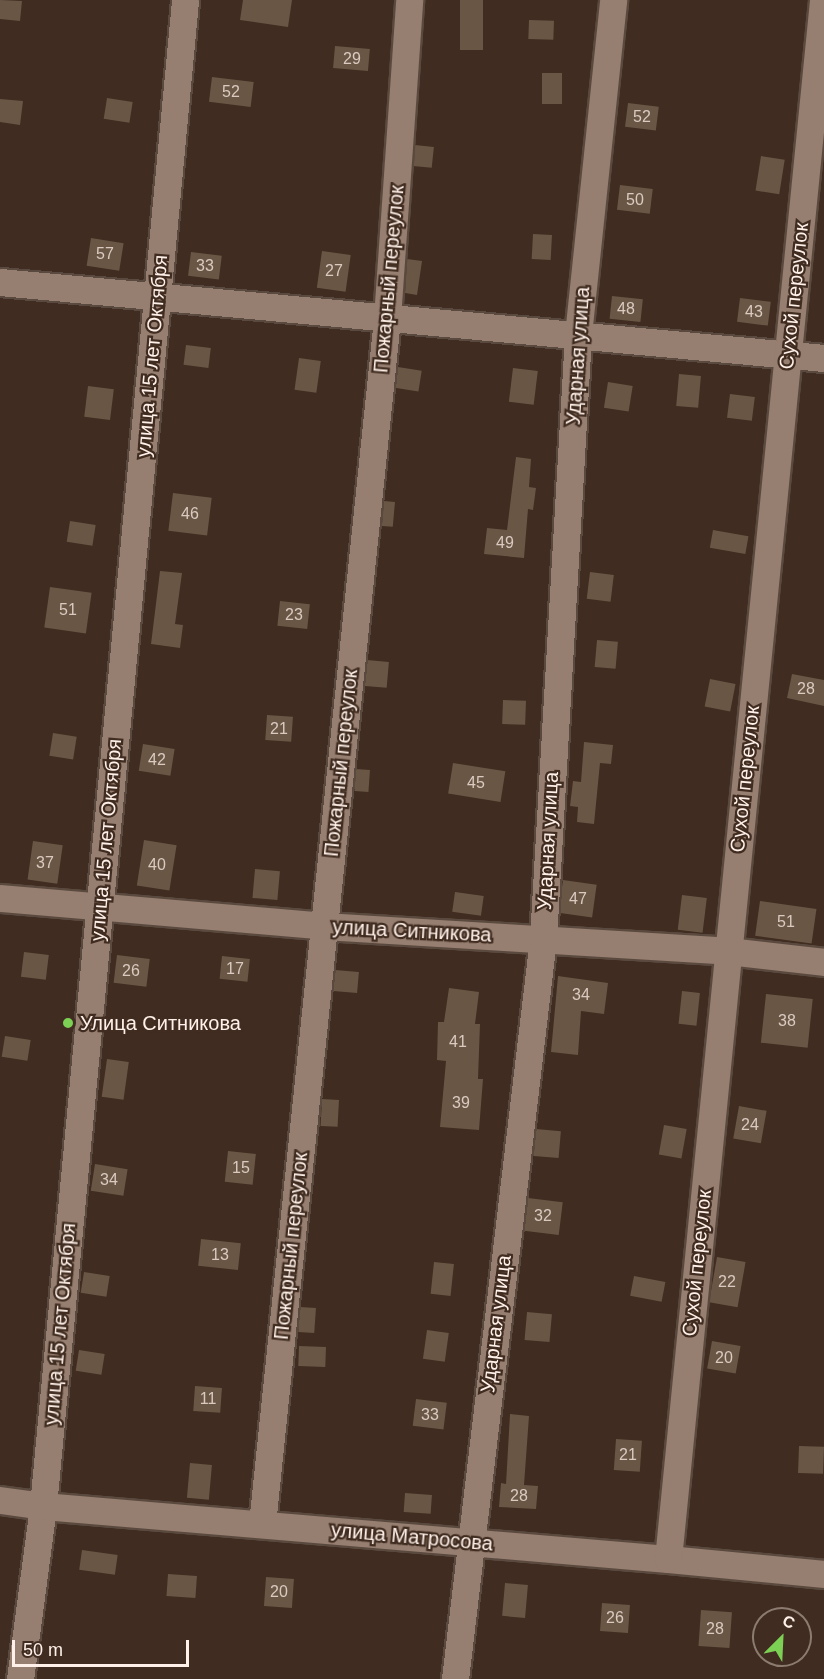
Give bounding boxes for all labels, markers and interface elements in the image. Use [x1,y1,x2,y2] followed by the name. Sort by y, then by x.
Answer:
[343,49,361,69] house number: 29
[222,82,240,102] house number: 52
[633,107,651,127] house number: 52
[369,184,409,374] street label: Пожарный переулок
[626,190,644,210] house number: 50
[774,221,814,371] street label: Сухой переулок
[96,244,114,264] house number: 57
[131,254,173,458] street label: улица 15 лет Октября
[196,256,214,276] house number: 33
[325,261,343,281] house number: 27
[561,286,595,426] street label: Ударная улица
[617,299,635,319] house number: 48
[745,302,763,322] house number: 43
[181,504,199,524] house number: 46
[496,533,514,553] house number: 49
[59,600,77,620] house number: 51
[285,605,303,625] house number: 23
[319,668,363,858] street label: Пожарный переулок
[797,679,815,699] house number: 28
[725,704,765,854] street label: Сухой переулок
[270,719,288,739] house number: 21
[85,738,127,942] street label: улица 15 лет Октября
[148,750,166,770] house number: 42
[532,771,564,911] street label: Ударная улица
[467,773,485,793] house number: 45
[36,853,54,873] house number: 37
[148,855,166,875] house number: 40
[569,889,587,909] house number: 47
[777,912,795,932] house number: 51
[332,915,492,947] street label: улица Ситникова
[226,959,244,979] house number: 17
[122,961,140,981] house number: 26
[572,985,590,1005] house number: 34
[80,1011,241,1035] place label: Улица Ситникова
[778,1011,796,1031] house number: 38
[61,1016,75,1030] marker: Улица Ситникова
[449,1032,467,1052] house number: 41
[452,1093,470,1113] house number: 39
[741,1115,759,1135] house number: 24
[269,1151,313,1341] street label: Пожарный переулок
[232,1158,250,1178] house number: 15
[100,1170,118,1190] house number: 34
[677,1188,717,1338] street label: Сухой переулок
[534,1206,552,1226] house number: 32
[39,1222,81,1426] street label: улица 15 лет Октября
[211,1245,229,1265] house number: 13
[476,1254,516,1394] street label: Ударная улица
[718,1272,736,1292] house number: 22
[715,1348,733,1368] house number: 20
[200,1389,216,1409] house number: 11
[421,1405,439,1425] house number: 33
[619,1445,637,1465] house number: 21
[510,1486,528,1506] house number: 28
[330,1518,494,1556] street label: улица Матросова
[270,1582,288,1602] house number: 20
[752,1607,812,1667] north arrow
[606,1608,624,1628] house number: 26
[780,1612,797,1632] text: С
[706,1619,724,1639] house number: 28
[15,1628,192,1666] scale bar
[23,1640,63,1660] text: 50 m

